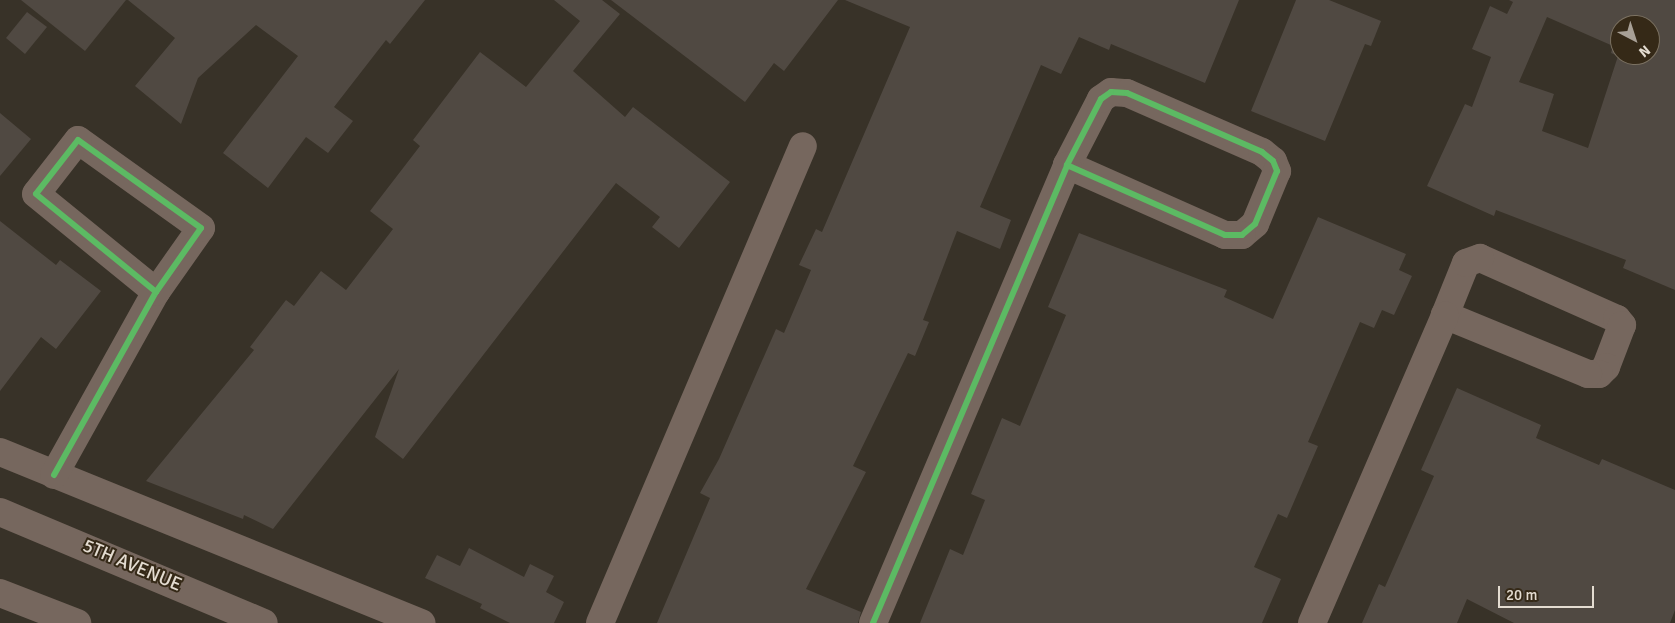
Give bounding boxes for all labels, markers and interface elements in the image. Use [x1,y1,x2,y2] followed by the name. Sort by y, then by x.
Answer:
[1610,15,1660,65] north arrow
[1635,41,1654,61] text: N
[79,535,185,597] street label: 5TH AVENUE
[1500,576,1596,608] scale bar
[1506,586,1537,604] text: 20 m

